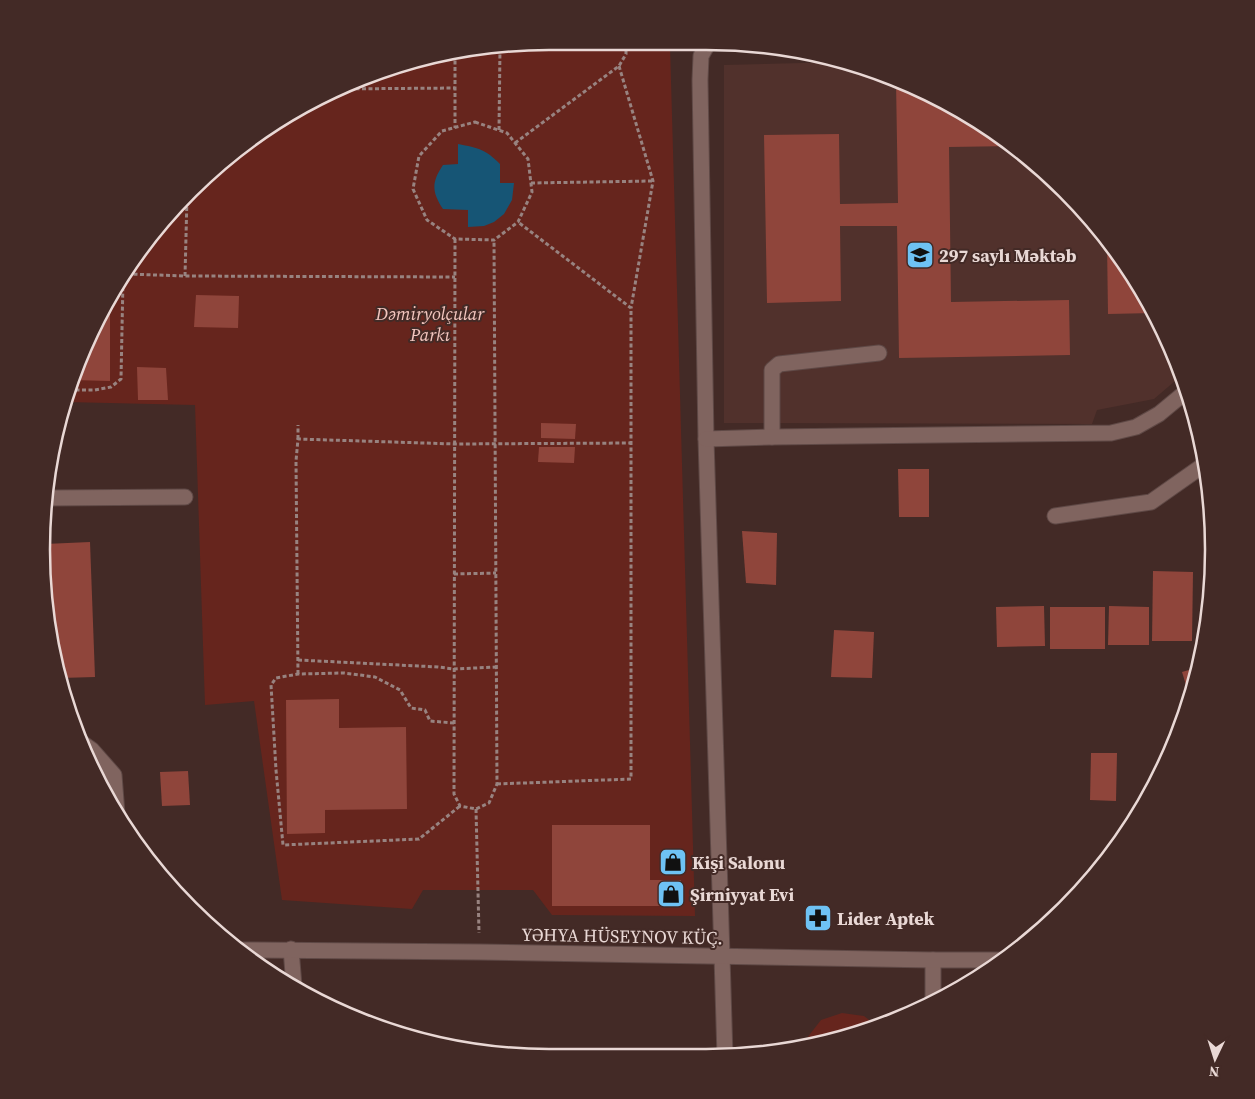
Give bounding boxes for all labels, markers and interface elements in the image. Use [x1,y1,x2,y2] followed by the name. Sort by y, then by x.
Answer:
[905,240,935,270] school or university icon: 297 saylı Məktəb
[939,243,1076,268] place label: 297 saylı Məktəb
[375,301,485,347] park label: Dəmiryolçular Parkı
[658,847,688,877] shop icon: Kişi Salonu
[692,850,785,875] place label: Kişi Salonu
[656,879,686,909] shop icon: Şirniyyat Evi
[690,882,795,907] place label: Şirniyyat Evi
[803,903,833,933] pharmacy icon: Lider Aptek
[837,906,934,931] place label: Lider Aptek
[521,922,723,950] street label: YƏHYA HÜSEYNOV KÜÇ.
[1190,1034,1240,1084] north arrow
[1208,1062,1220,1082] text: N

